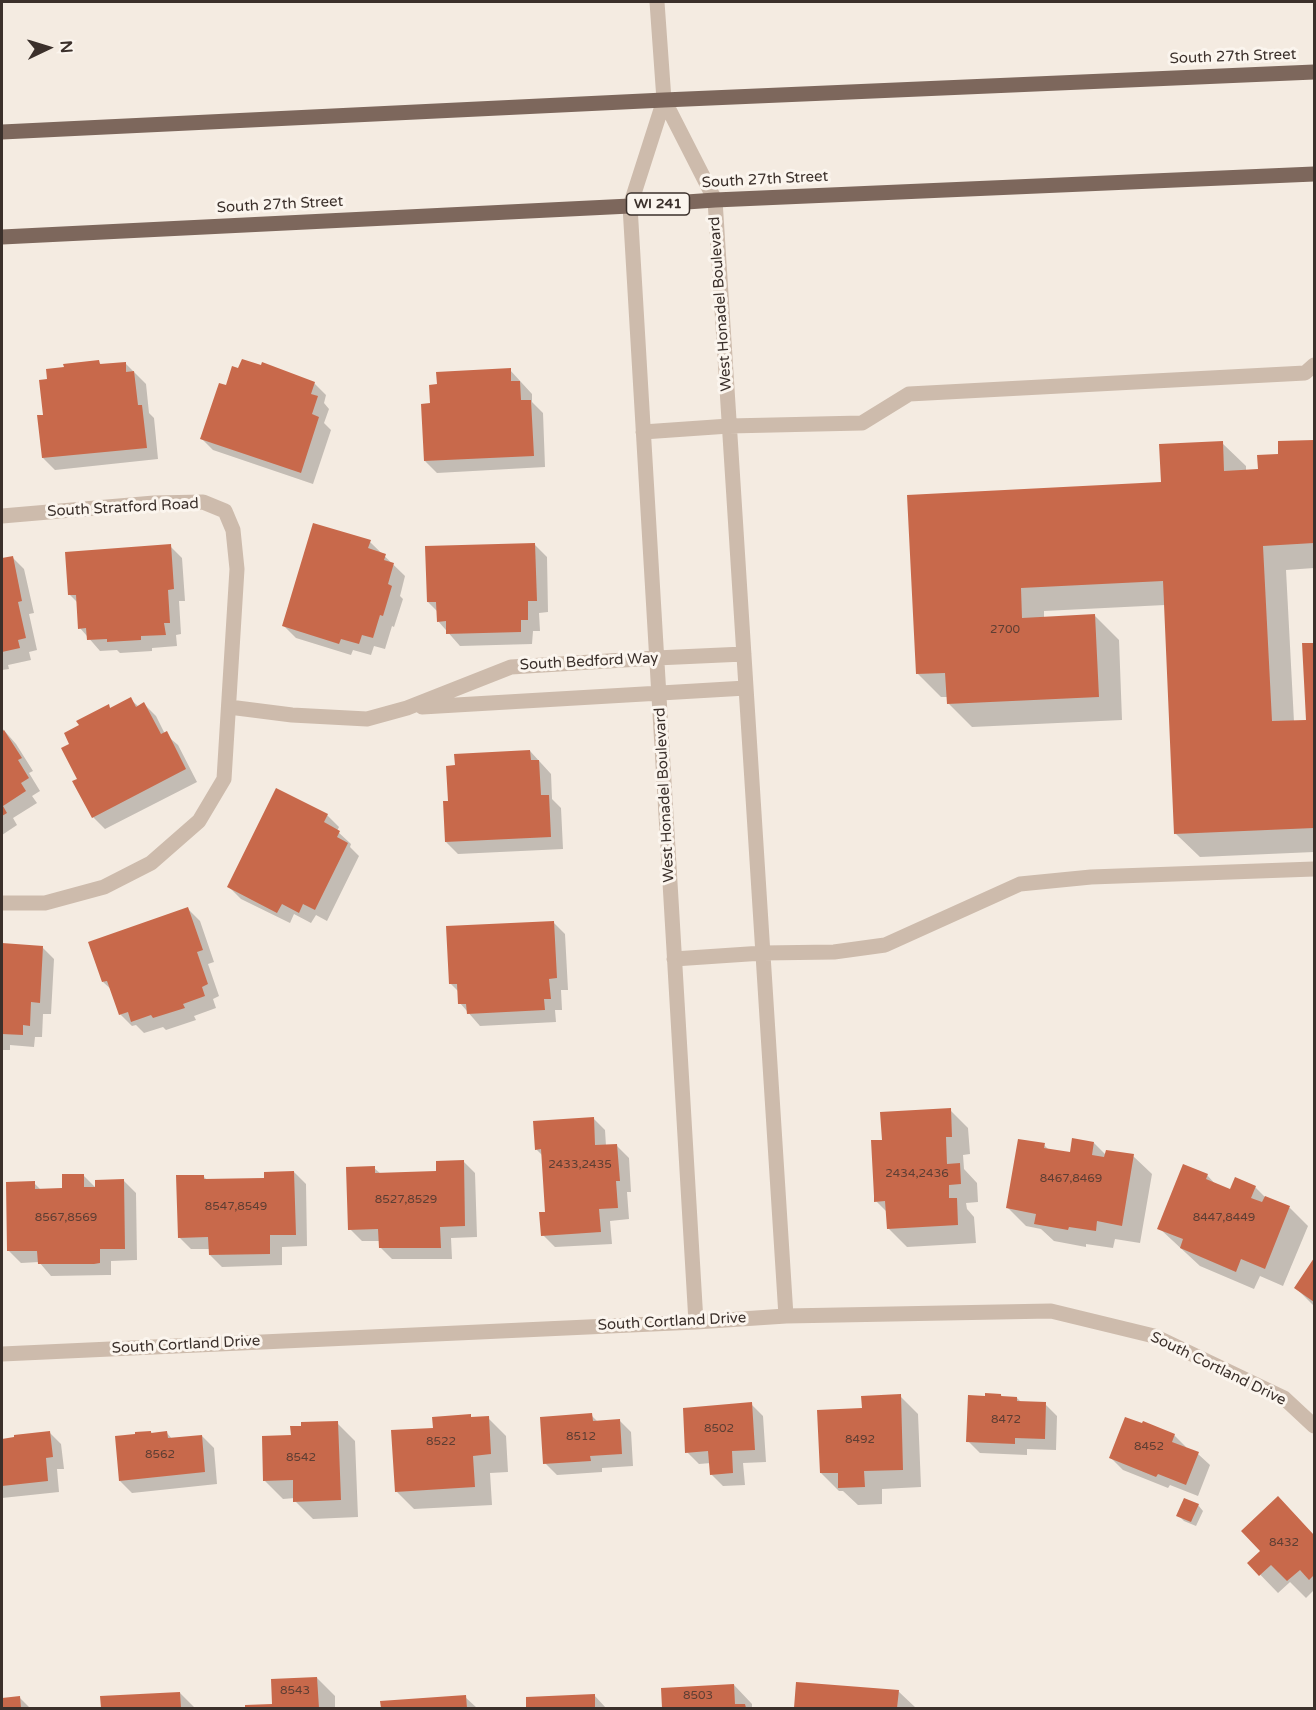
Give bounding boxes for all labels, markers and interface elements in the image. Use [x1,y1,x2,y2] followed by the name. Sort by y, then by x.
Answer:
[18,18,78,78] north arrow
[56,40,76,54] text: N
[1169,46,1297,68] street label: South 27th Street
[701,168,829,192] street label: South 27th Street
[216,193,344,217] street label: South 27th Street
[626,193,690,215] road number: WI 241
[706,216,736,392] street label: West Honadel Boulevard
[47,495,199,521] street label: South Stratford Road
[990,623,1020,637] house number: 2700
[519,649,659,675] street label: South Bedford Way
[651,707,679,883] street label: West Honadel Boulevard
[548,1158,612,1172] house number: 2433,2435
[885,1167,949,1181] house number: 2434,2436
[1040,1172,1102,1186] house number: 8467,8469
[375,1193,437,1207] house number: 8527,8529
[205,1200,267,1214] house number: 8547,8549
[35,1211,97,1225] house number: 8567,8569
[1193,1211,1255,1225] house number: 8447,8449
[597,1309,747,1335] street label: South Cortland Drive
[1147,1328,1289,1410] street label: South Cortland Drive
[111,1332,261,1358] street label: South Cortland Drive
[991,1413,1021,1427] house number: 8472
[704,1422,734,1436] house number: 8502
[566,1430,596,1444] house number: 8512
[845,1433,875,1447] house number: 8492
[426,1435,456,1449] house number: 8522
[1134,1440,1164,1454] house number: 8452
[145,1448,175,1462] house number: 8562
[286,1451,316,1465] house number: 8542
[1269,1536,1299,1550] house number: 8432
[280,1684,310,1698] house number: 8543
[683,1689,713,1703] house number: 8503

